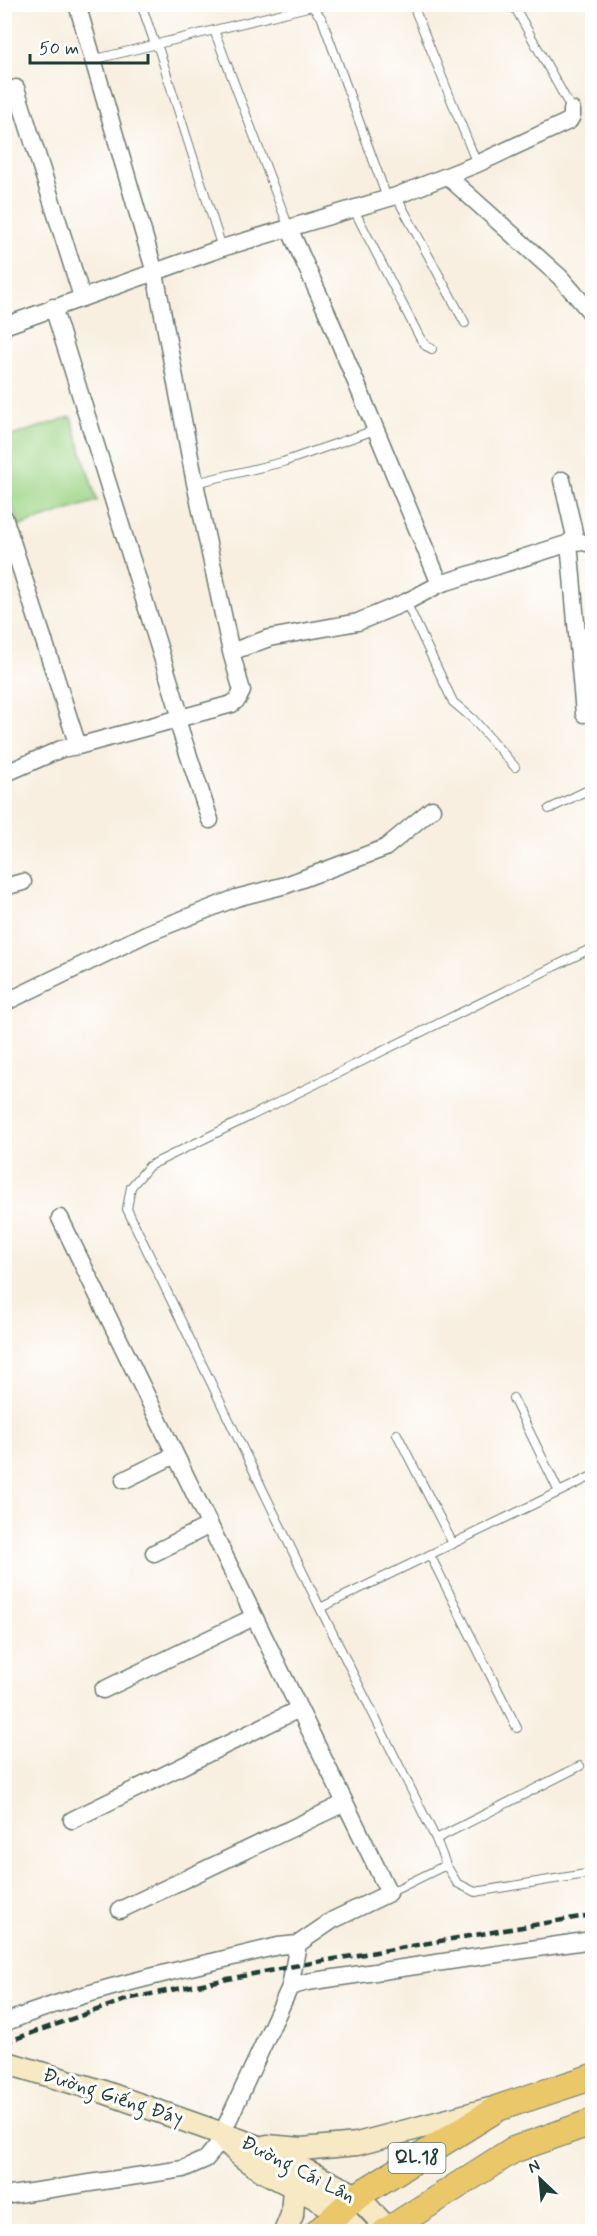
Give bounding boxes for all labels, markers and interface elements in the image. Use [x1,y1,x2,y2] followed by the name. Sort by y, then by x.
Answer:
[30,27,148,65] scale bar
[39,37,79,61] text: 50 m
[39,2062,187,2134] street label: Đường Giếng Đáy
[235,2130,360,2212] street label: Đường Cái Lân
[388,2143,446,2173] road number: QL.18
[510,2149,570,2209] north arrow
[525,2155,543,2179] text: N

